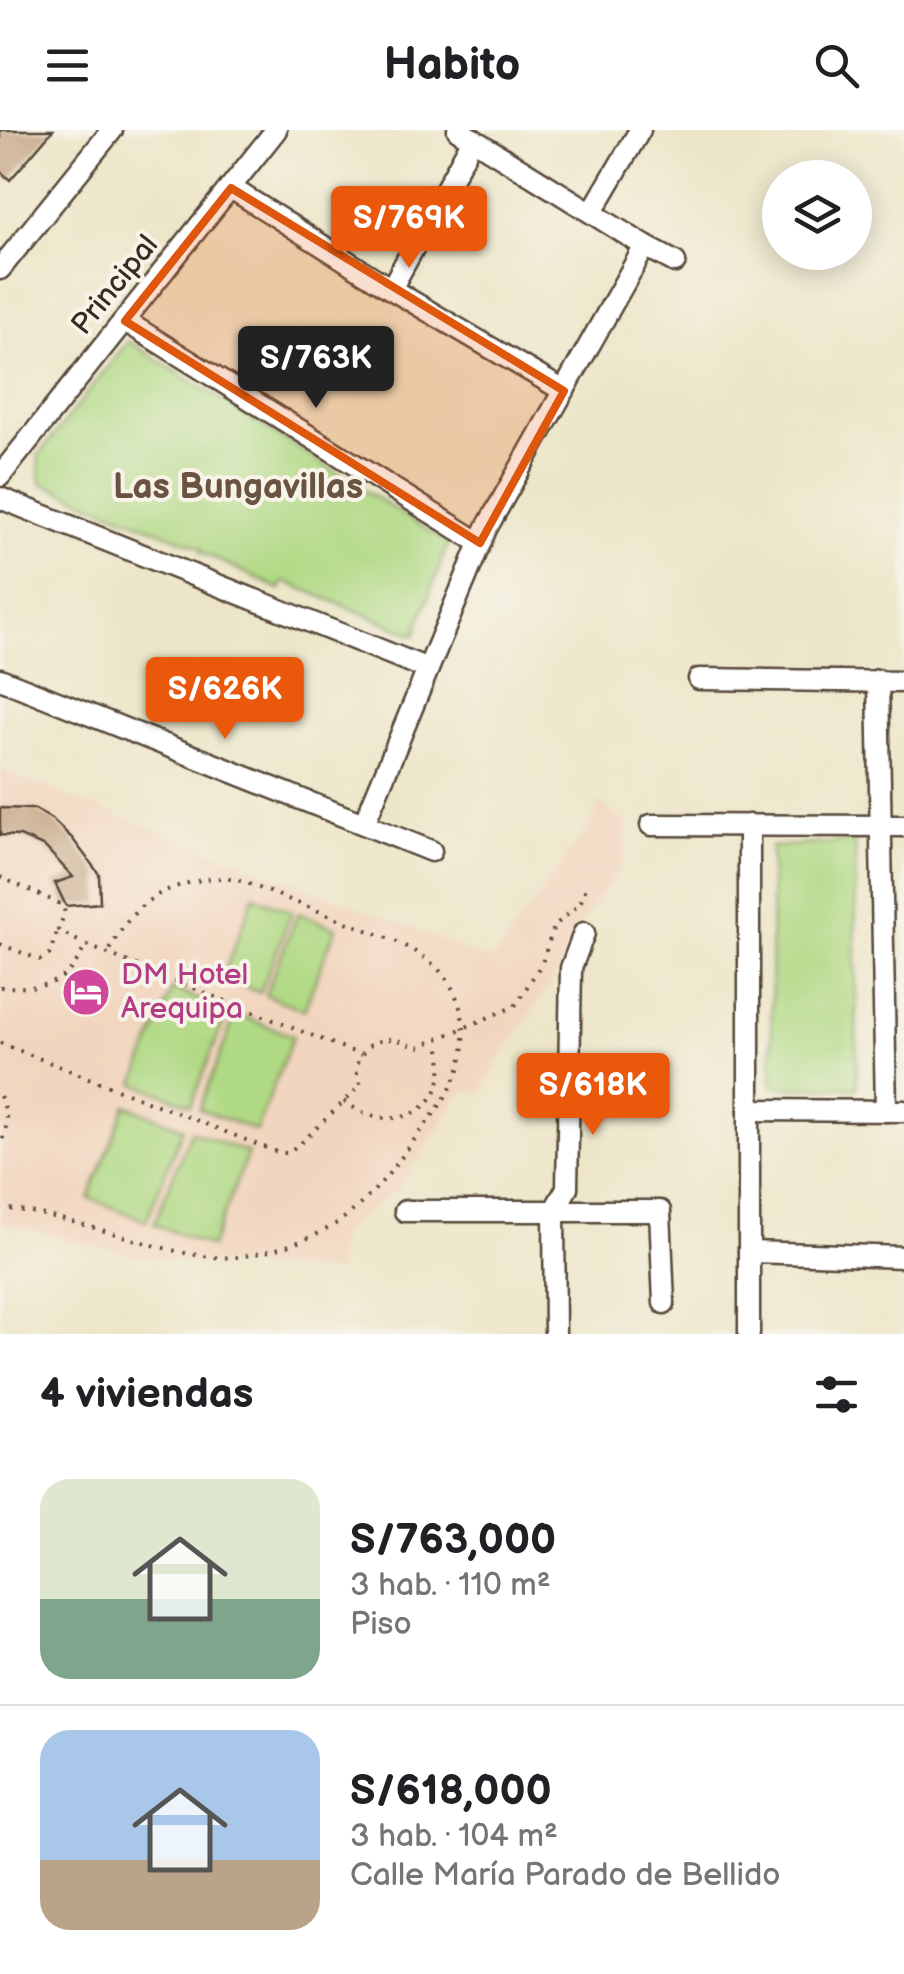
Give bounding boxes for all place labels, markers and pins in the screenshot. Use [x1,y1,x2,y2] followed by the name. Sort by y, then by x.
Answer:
[328,186,490,271] pin: S/769K
[235,326,397,411] pin: S/763K
[144,657,306,742] pin: S/626K
[121,957,248,1027] place label: DM Hotel Arequipa
[60,966,112,1018] hotel icon: DM Hotel Arequipa
[512,1053,674,1138] pin: S/618K

